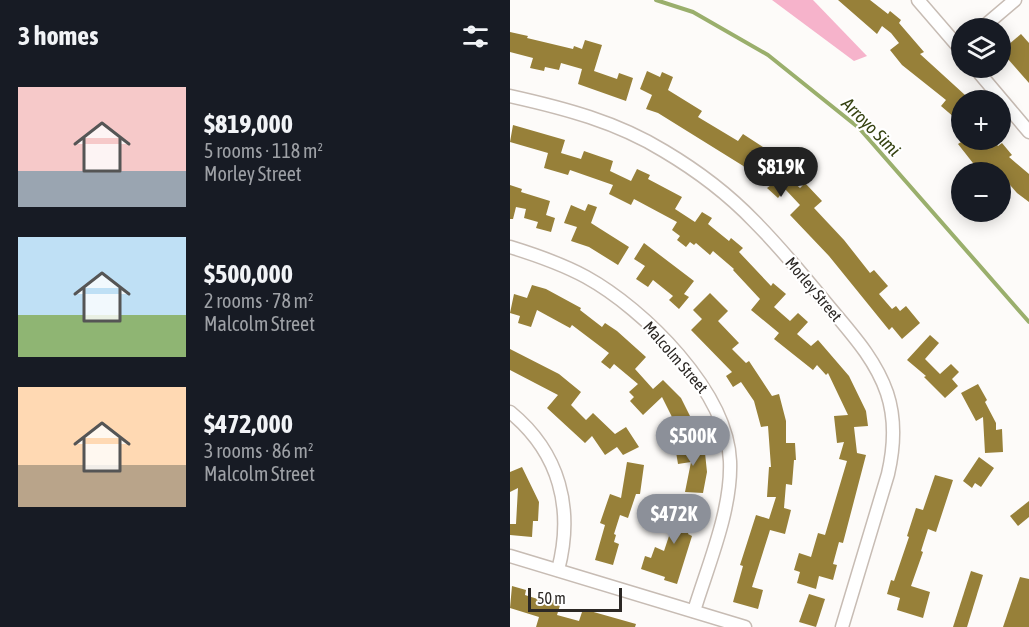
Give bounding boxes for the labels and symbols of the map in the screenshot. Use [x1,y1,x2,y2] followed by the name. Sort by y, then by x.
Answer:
[837,92,905,160] water label: Arroyo Simi
[739,147,823,198] pin: $819K
[781,253,846,326] street label: Morley Street
[640,318,712,397] street label: Malcolm Street
[651,416,735,467] pin: $500K
[632,494,716,545] pin: $472K
[528,585,622,612] scale bar

